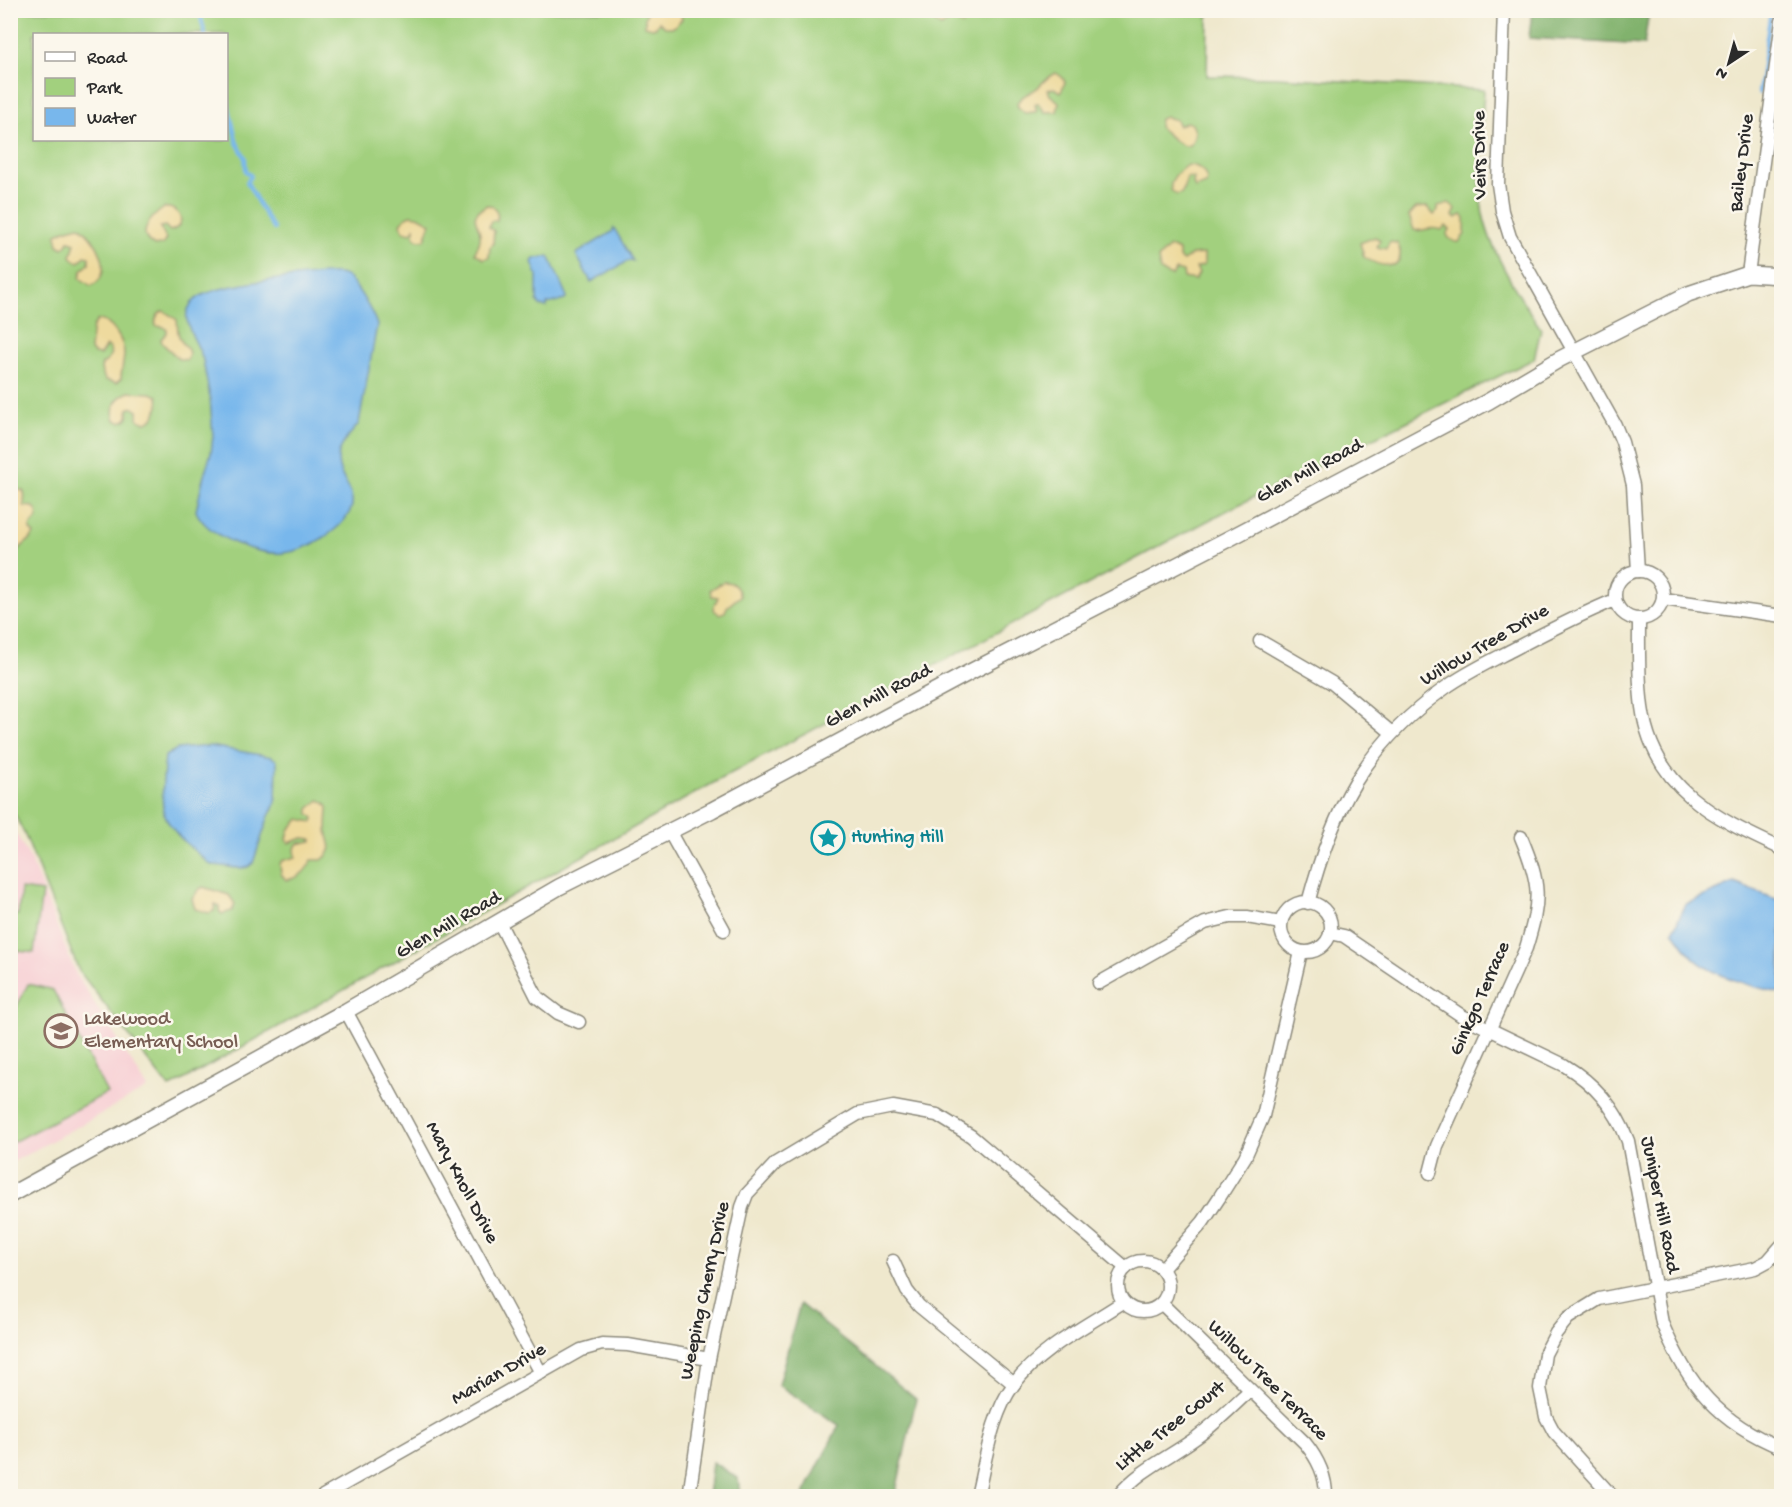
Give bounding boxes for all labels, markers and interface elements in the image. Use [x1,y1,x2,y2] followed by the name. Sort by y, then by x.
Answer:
[33,33,228,141] legend
[1699,33,1759,93] north arrow
[87,49,128,70] text: Road
[1712,61,1732,83] text: N
[86,79,123,100] text: Park
[87,109,137,130] text: Water
[1469,110,1493,200] street label: Veirs Drive
[1725,112,1761,214] street label: Bailey Drive
[1253,433,1369,510] street label: Glen Mill Road
[1417,600,1554,692] street label: Willow Tree Drive
[822,658,938,735] street label: Glen Mill Road
[810,820,846,856] place icon: Hunting Hill
[851,827,944,850] place label: Hunting Hill
[393,886,507,965] street label: Glen Mill Road
[1446,938,1517,1060] street label: Ginkgo Terrace
[84,1009,238,1055] place label: Lakewood Elementary School
[43,1013,79,1049] school or university icon: Lakewood Elementary School
[419,1118,503,1248] street label: Mary Knoll Drive
[1634,1135,1684,1278] street label: Juniper Hill Road
[676,1199,736,1382] street label: Weeping Cherry Drive
[1202,1316,1333,1447] street label: Willow Tree Terrace
[448,1338,551,1411] street label: Marian Drive
[1111,1376,1232,1477] street label: Little Tree Court

